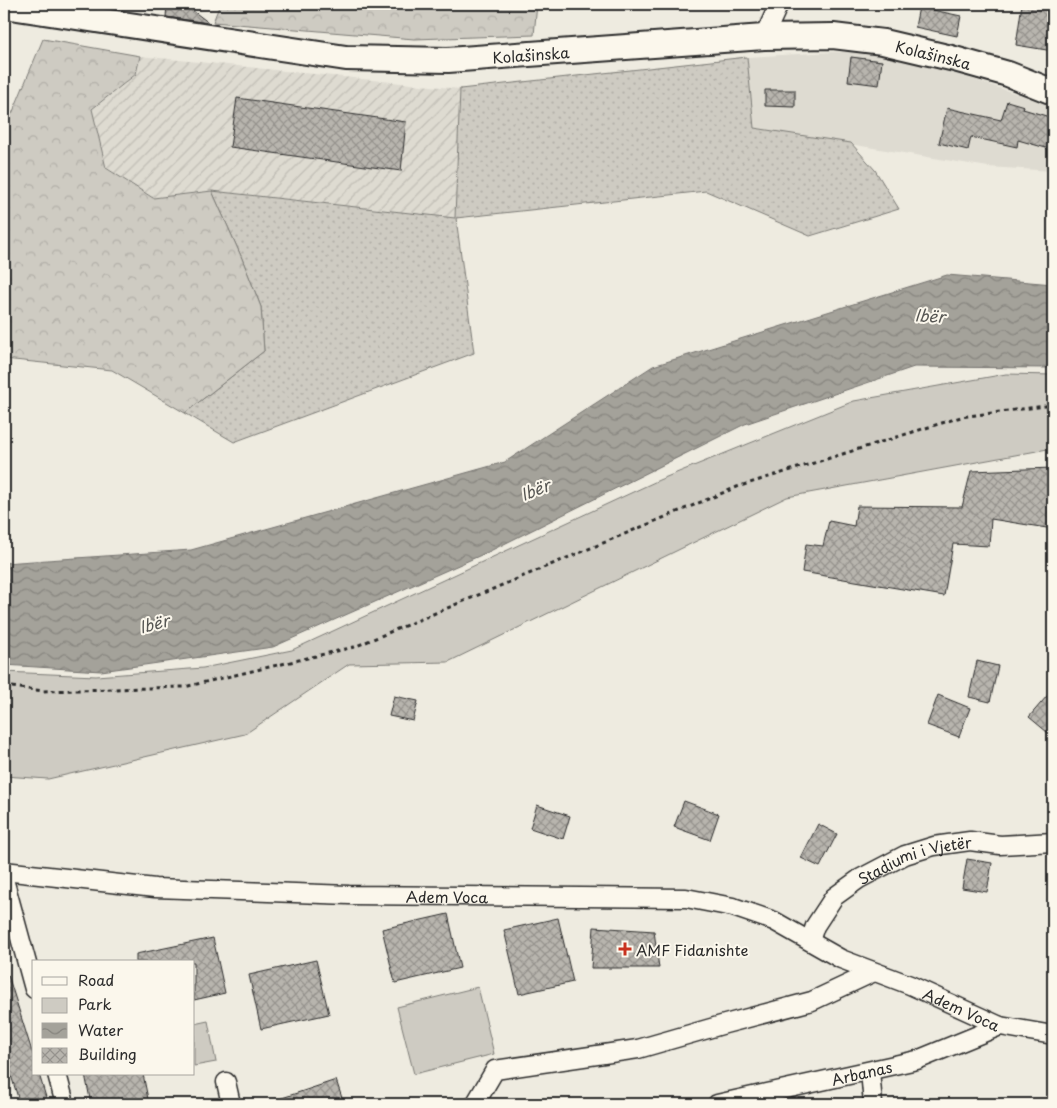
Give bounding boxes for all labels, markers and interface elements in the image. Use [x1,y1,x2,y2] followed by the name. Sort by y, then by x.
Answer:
[893,34,975,75] street label: Kolašinska
[492,40,571,68] street label: Kolašinska
[914,302,948,328] water label: Ibër
[517,471,556,506] water label: Ibër
[136,607,174,638] water label: Ibër
[853,829,973,889] street label: Stadiumi i Vjetër
[406,884,488,908] street label: Adem Voca
[636,938,748,961] place label: AMF Fidanishte
[618,942,632,956] marker: AMF Fidanishte
[32,960,195,1076] legend
[78,968,114,991] text: Road
[920,981,1004,1036] street label: Adem Voca
[78,992,112,1015] text: Park
[78,1018,123,1041] text: Water
[78,1042,137,1065] text: Building
[829,1054,894,1090] street label: Arbanas

